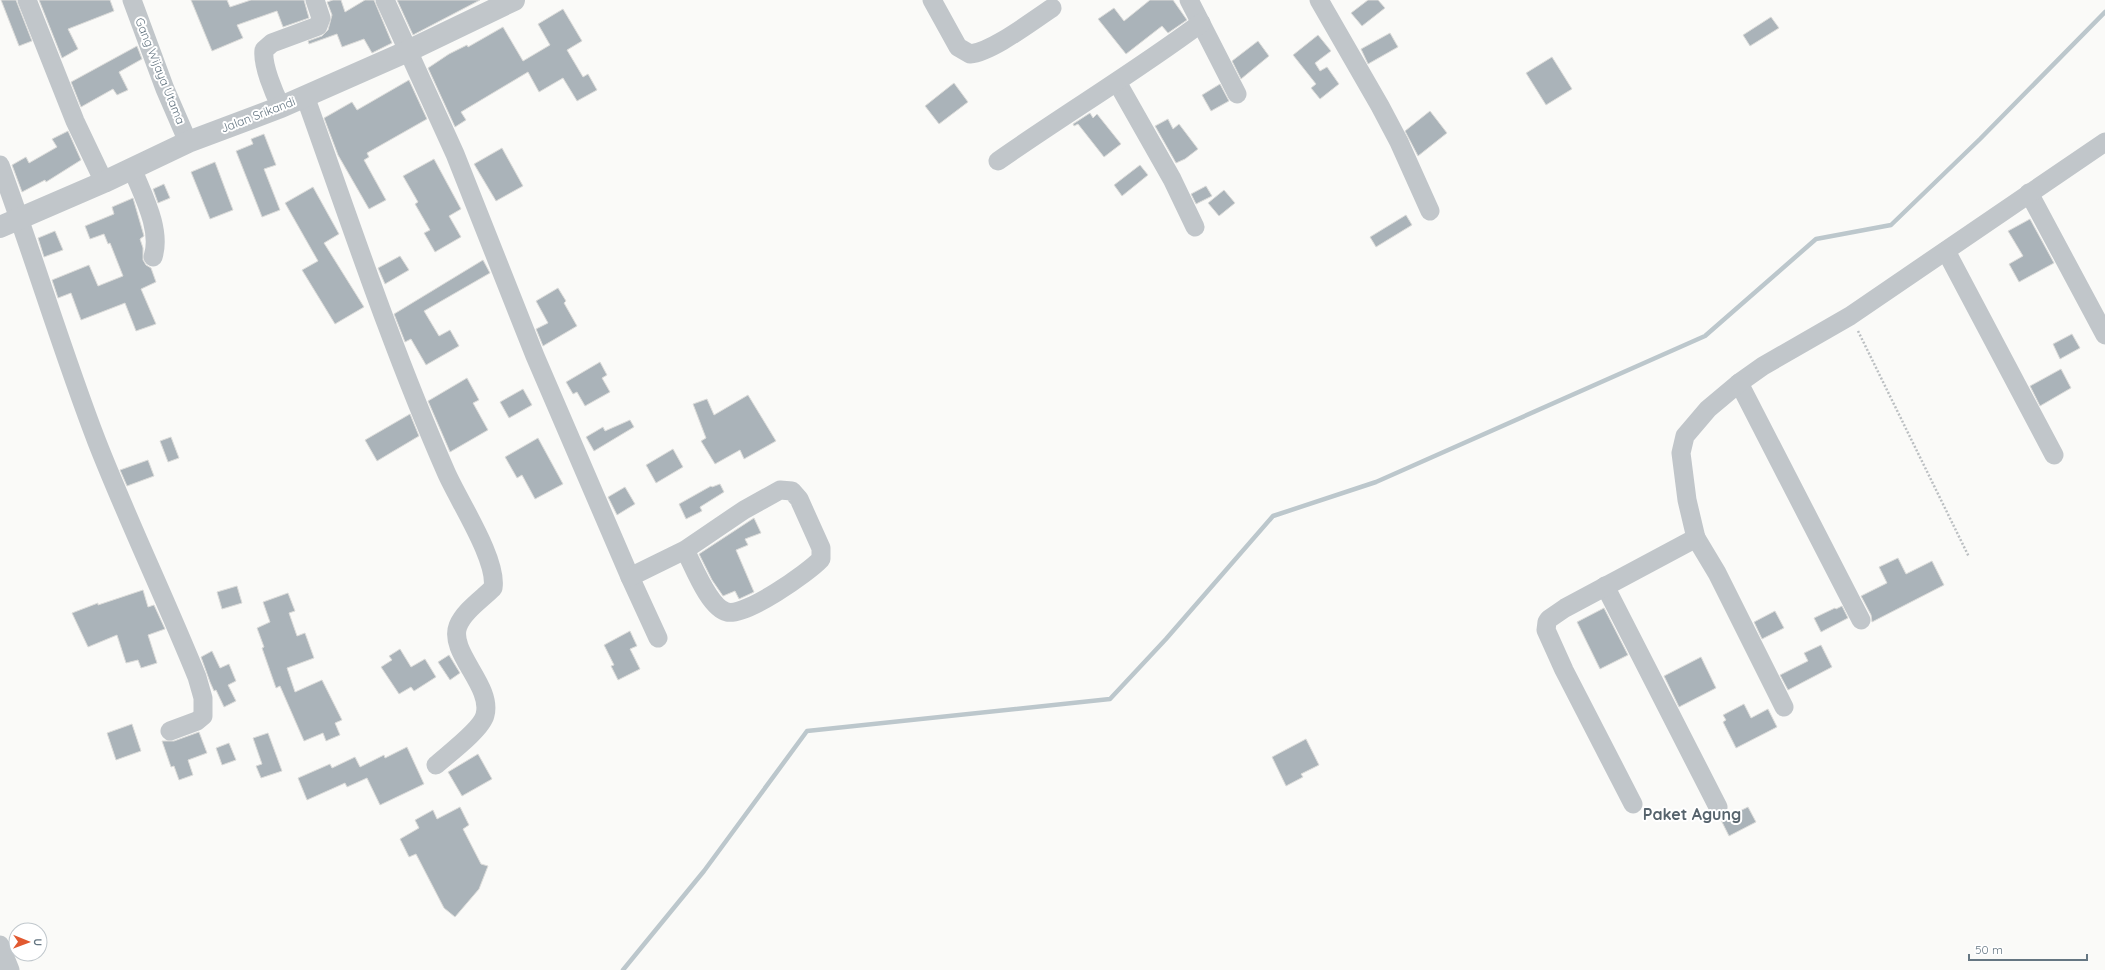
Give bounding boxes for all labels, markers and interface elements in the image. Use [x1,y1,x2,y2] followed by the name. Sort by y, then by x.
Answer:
[132,15,189,126] street label: Gang Wijaya Utama
[218,93,297,136] street label: Jalan Srikandi
[1643,804,1741,824] district label: Paket Agung
[8,922,48,962] north arrow
[1969,936,2087,962] scale bar
[31,938,45,946] text: U
[1975,942,2003,957] text: 50 m

